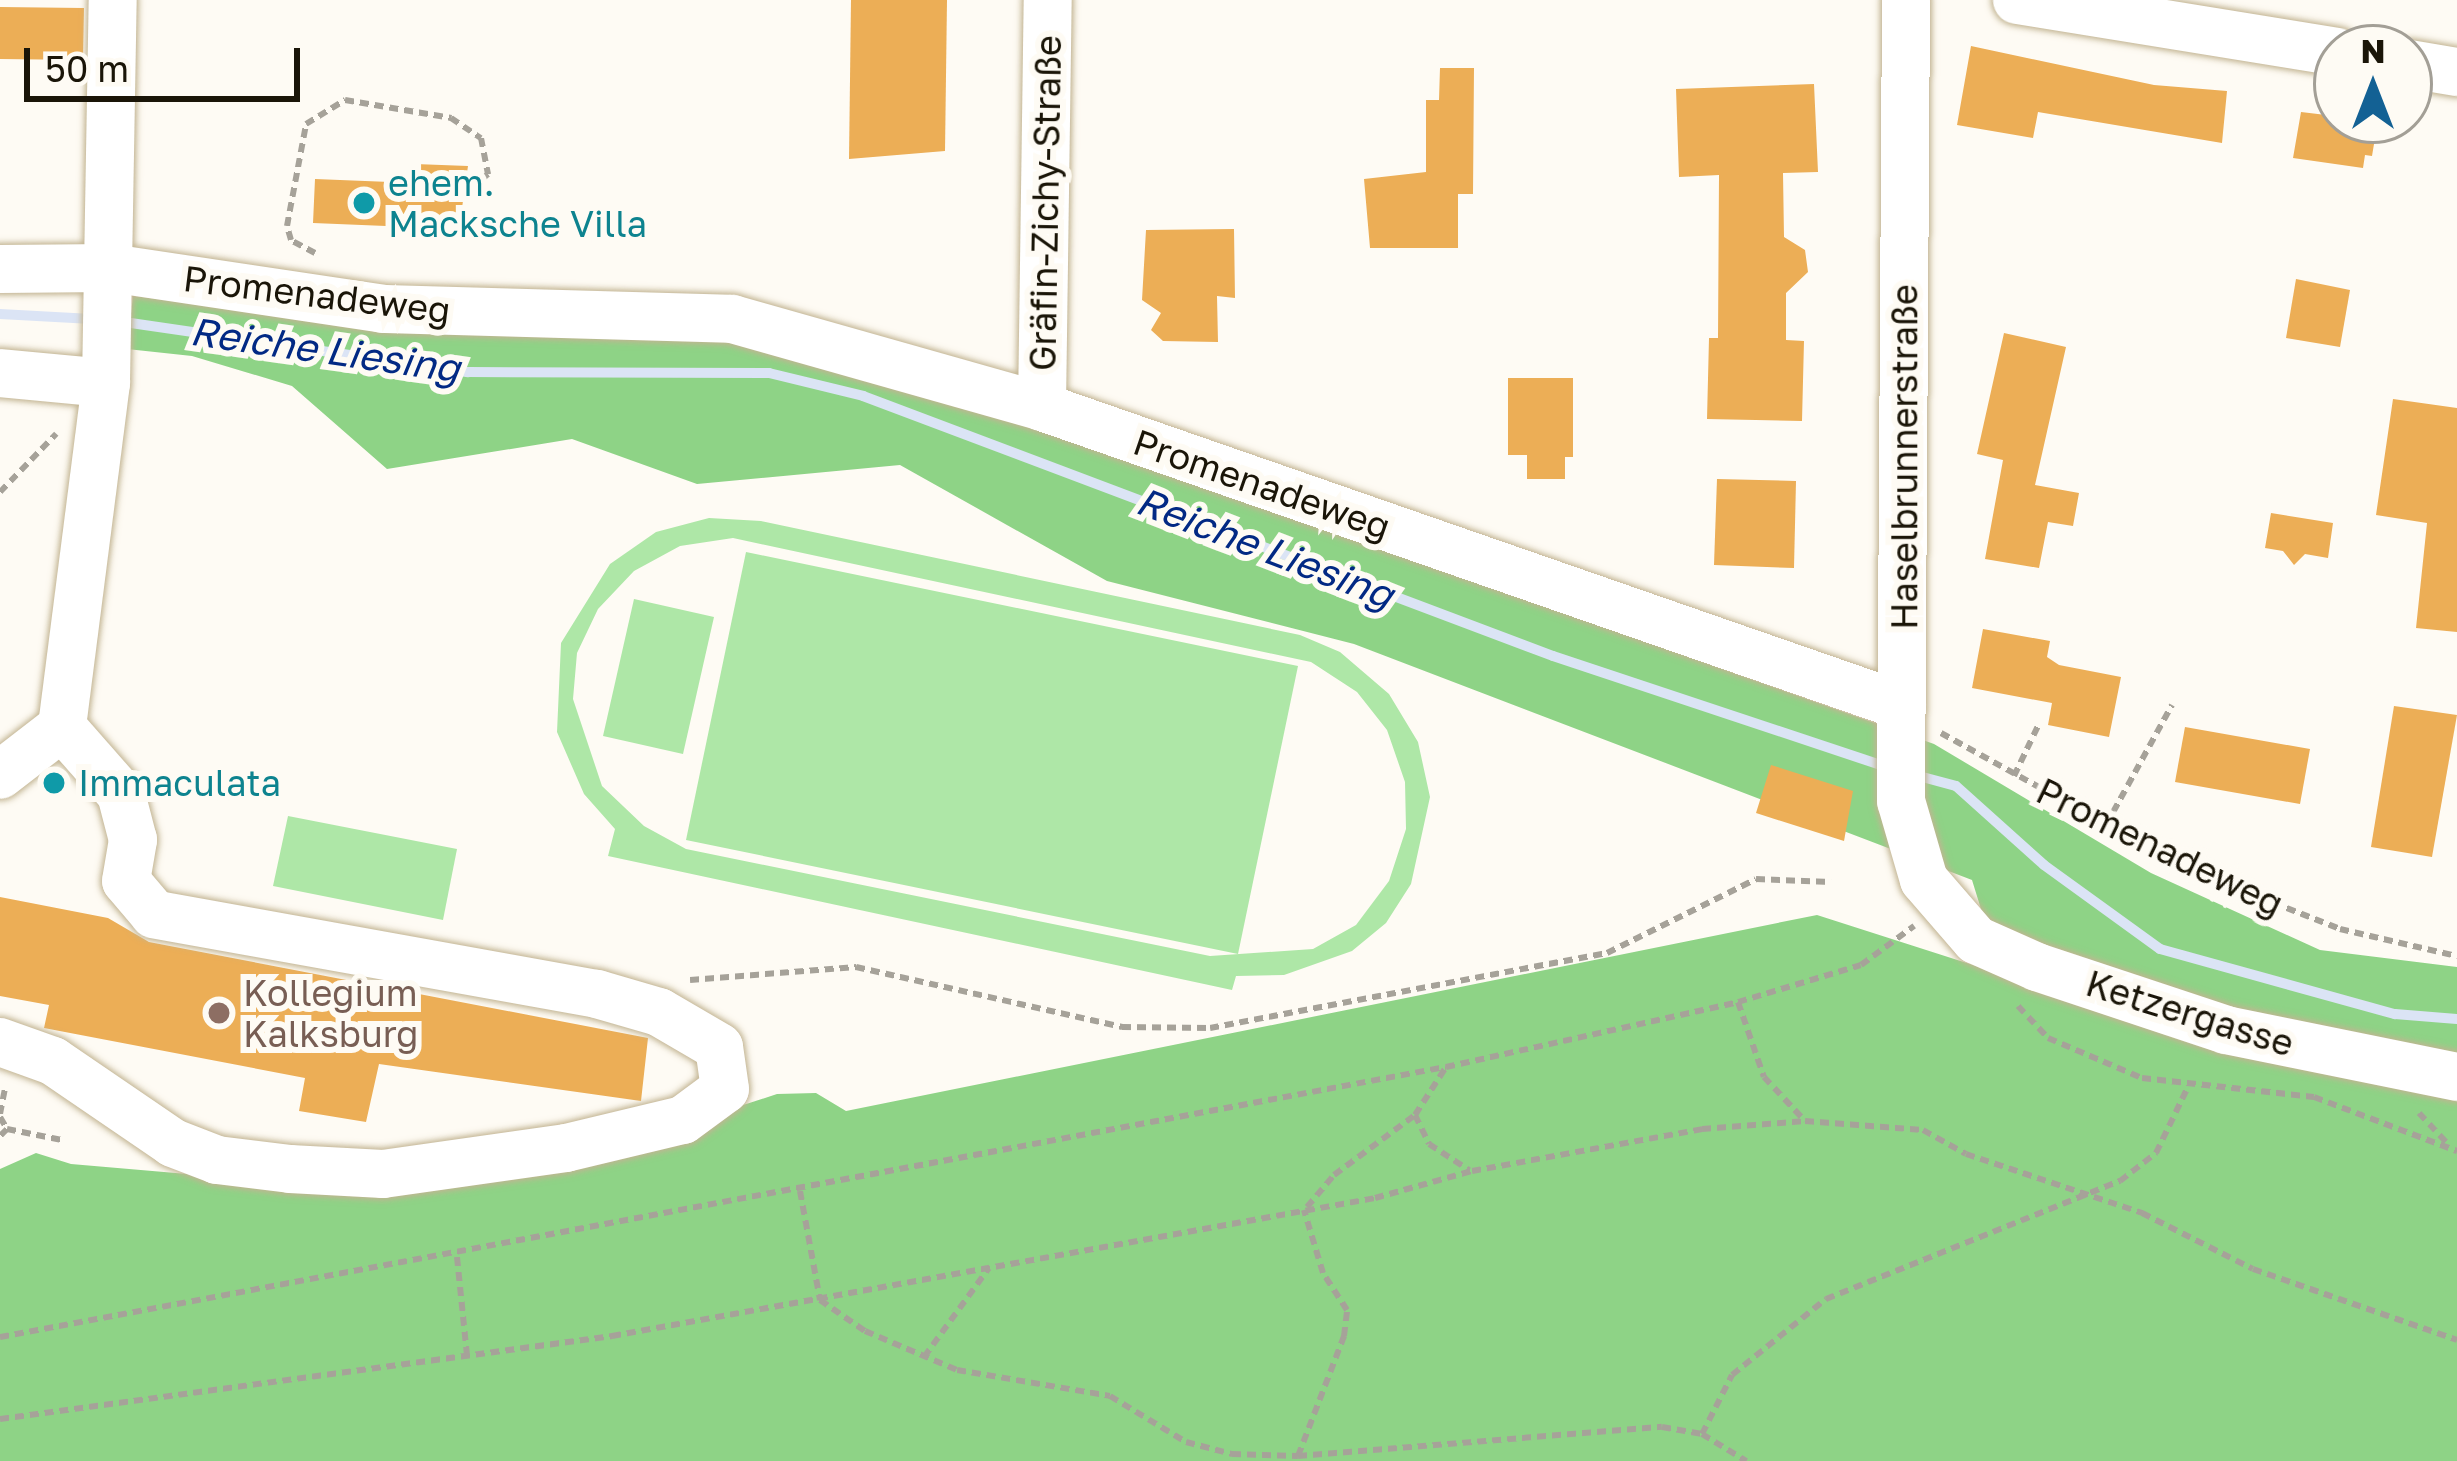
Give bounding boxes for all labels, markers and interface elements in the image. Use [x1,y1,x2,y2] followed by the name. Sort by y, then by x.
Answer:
[30,24,306,98] scale bar
[2313,24,2433,144] north arrow
[2360,31,2386,70] text: N
[1020,35,1070,371] street label: Gräfin-Zichy-Straße
[45,47,129,90] text: 50 m
[388,160,647,245] place label: ehem. Macksche Villa
[351,190,377,216] marker: ehem. Macksche Villa
[181,256,453,332] street label: Promenadeweg
[1882,284,1926,630] street label: Haselbrunnerstraße
[187,308,463,392] water label: Reiche Liesing
[1128,420,1396,548] street label: Promenadeweg
[1130,478,1400,618] water label: Reiche Liesing
[78,761,281,805] place label: Immaculata
[2030,769,2290,925] street label: Promenadeweg
[41,770,67,796] marker: Immaculata
[2081,961,2299,1065] street label: Ketzergasse
[243,970,418,1055] place label: Kollegium Kalksburg
[206,1000,232,1026] marker: Kollegium Kalksburg

